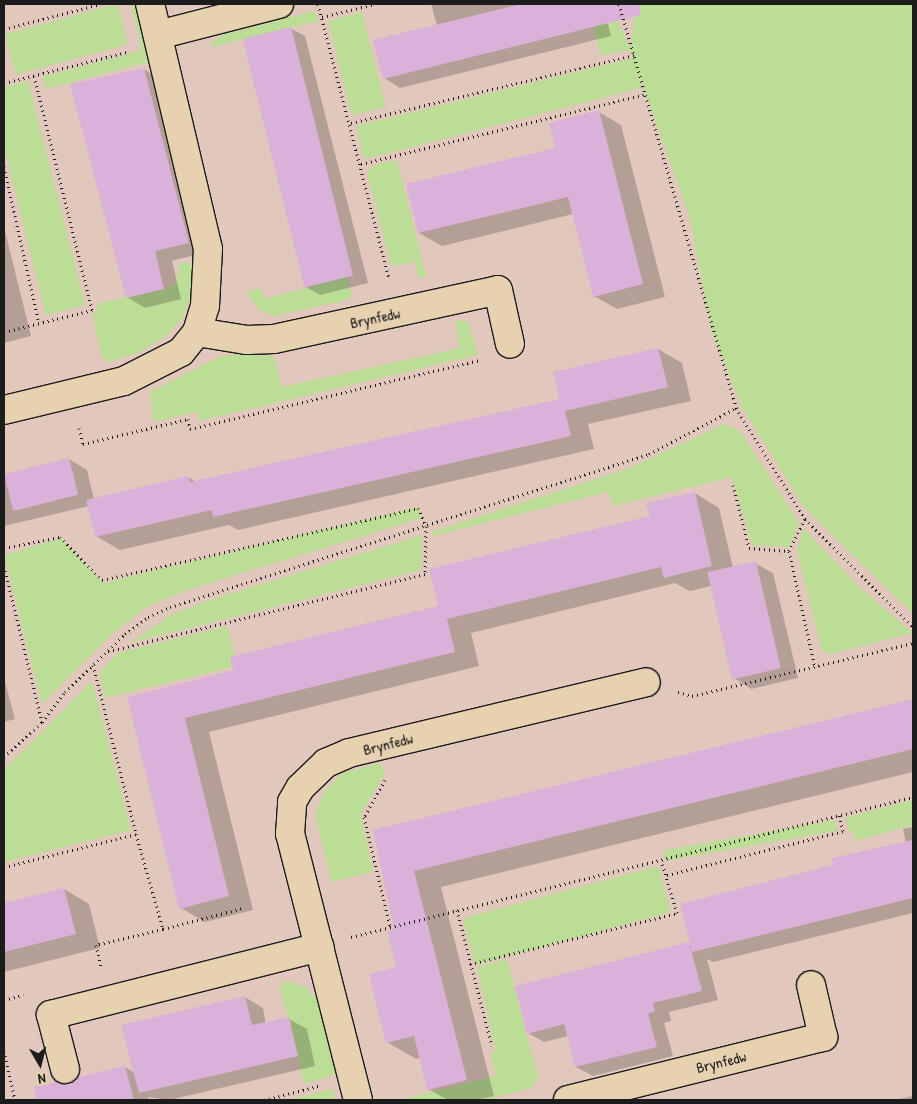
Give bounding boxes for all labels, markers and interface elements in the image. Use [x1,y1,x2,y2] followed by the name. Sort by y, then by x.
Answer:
[348,304,402,332] street label: Brynfedw
[361,729,415,759] street label: Brynfedw
[15,1039,65,1089] north arrow
[694,1047,748,1077] street label: Brynfedw
[37,1069,47,1089] text: N

